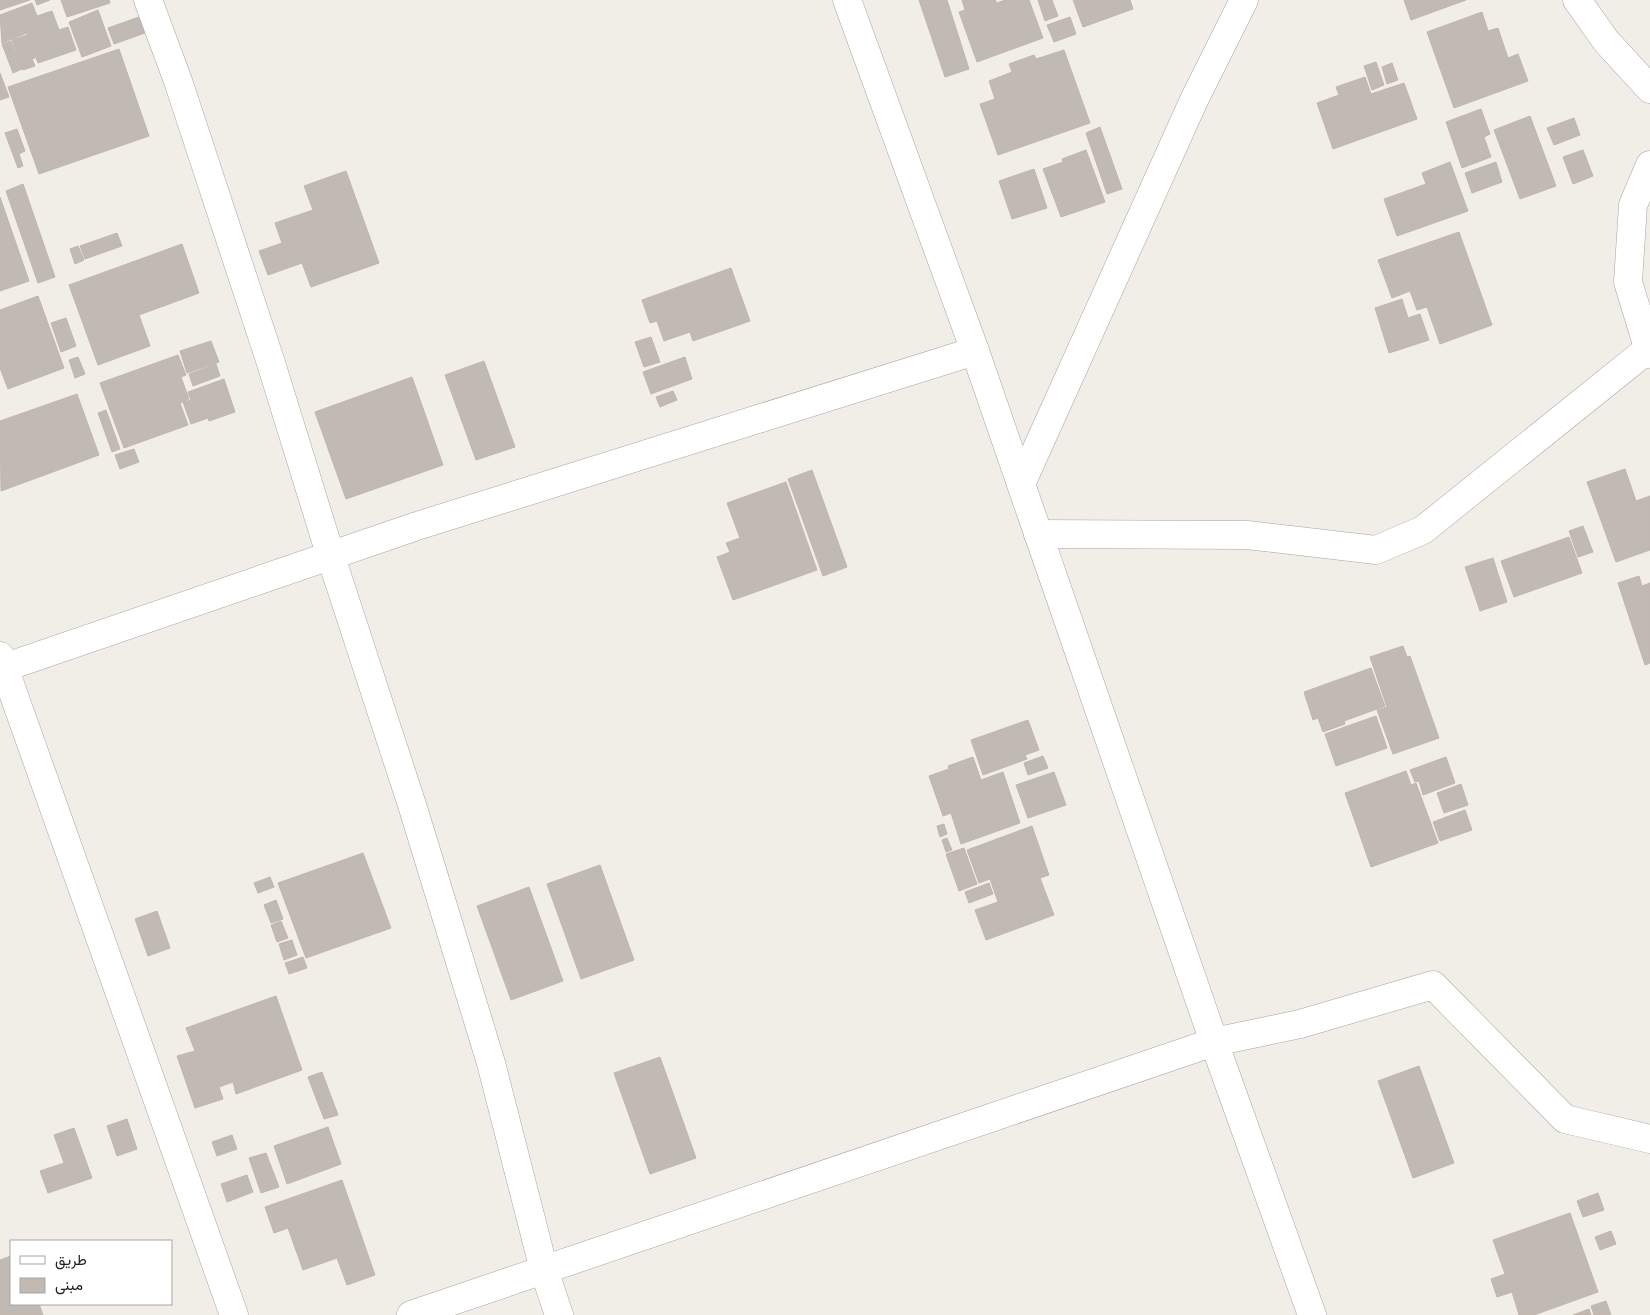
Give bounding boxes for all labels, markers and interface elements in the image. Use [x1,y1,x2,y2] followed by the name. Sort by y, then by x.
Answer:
[10,1240,172,1305] legend
[55,1251,87,1270] text: طريق
[55,1276,83,1295] text: مبنى

